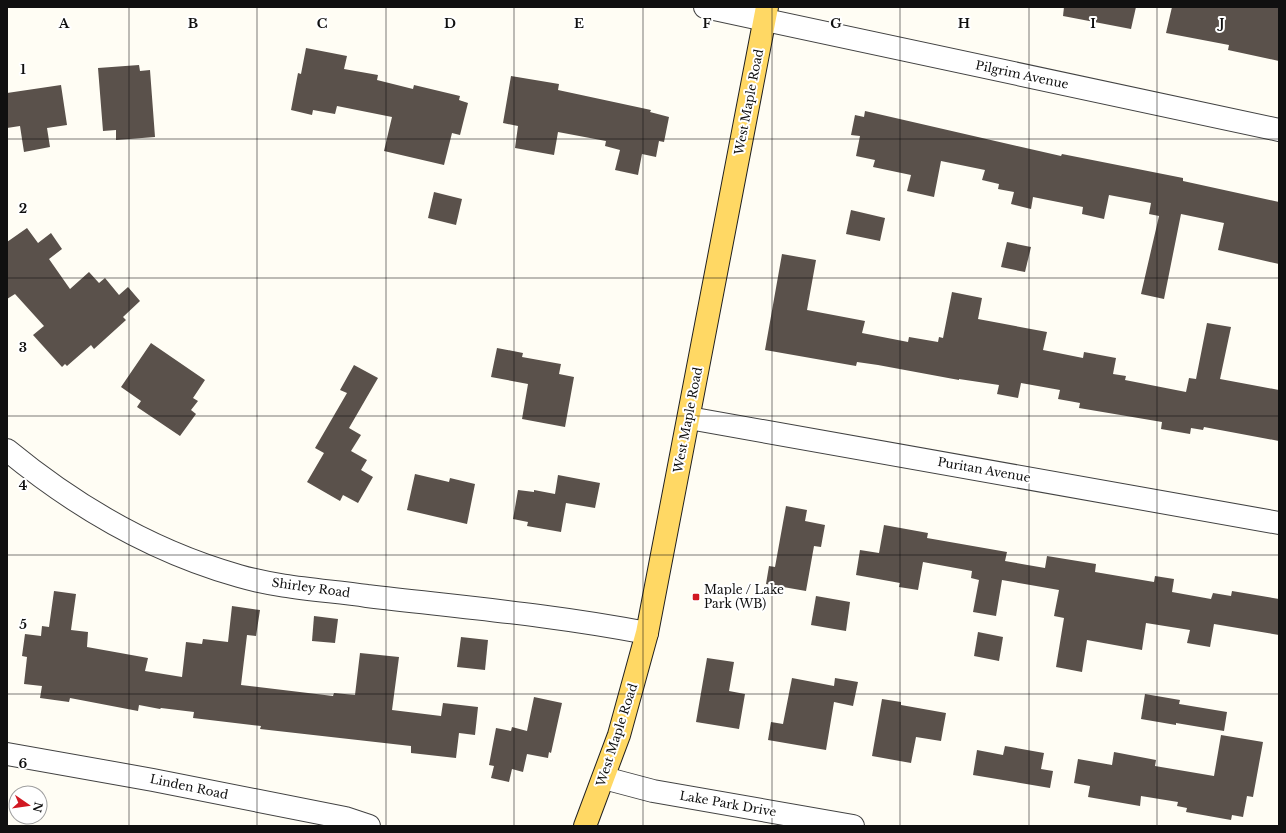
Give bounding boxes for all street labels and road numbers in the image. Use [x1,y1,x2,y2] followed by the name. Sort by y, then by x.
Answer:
[731,48,766,157] street label: West Maple Road
[974,57,1070,92] street label: Pilgrim Avenue
[670,366,705,475] street label: West Maple Road
[936,454,1032,485] street label: Puritan Avenue
[271,575,351,600] street label: Shirley Road
[592,681,640,789] street label: West Maple Road
[149,771,230,802] street label: Linden Road
[678,788,778,819] street label: Lake Park Drive

